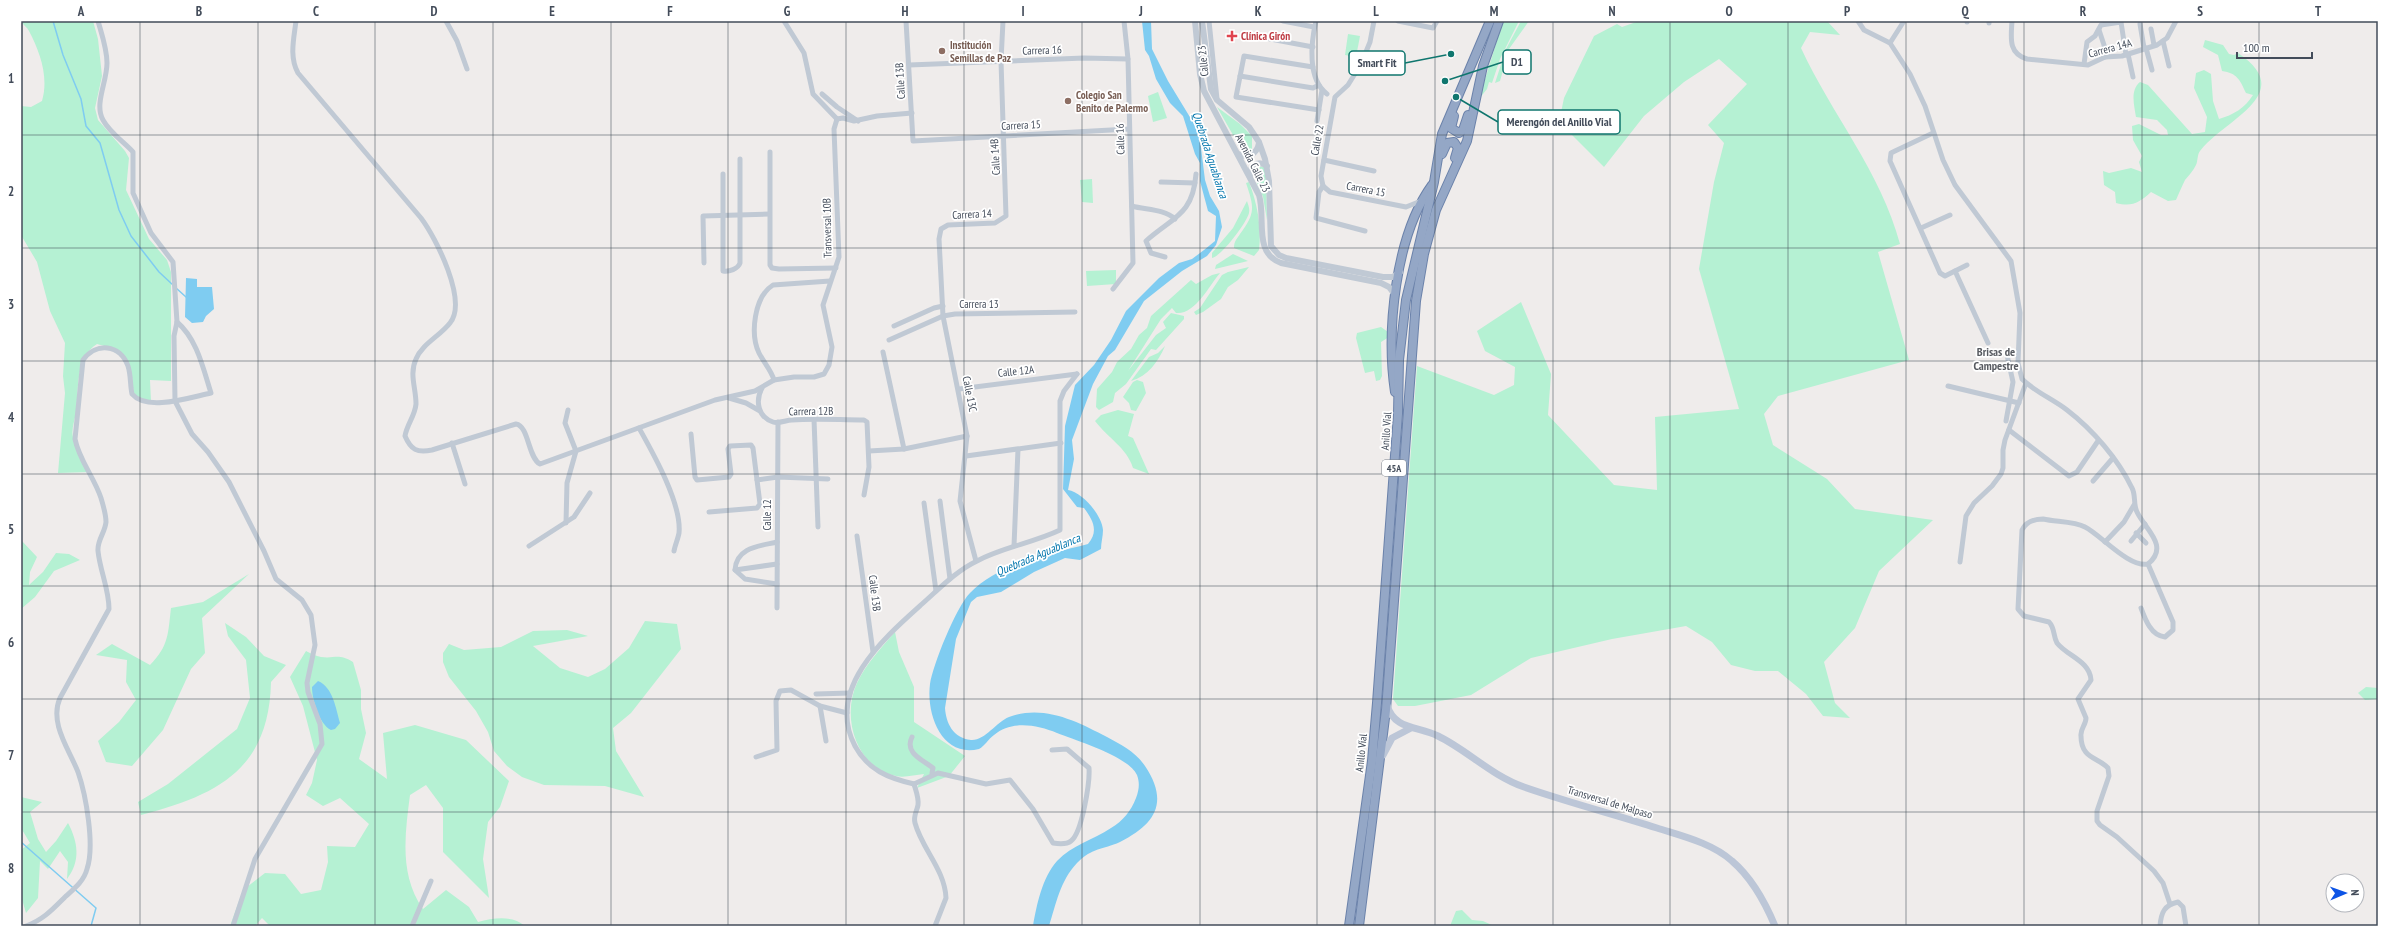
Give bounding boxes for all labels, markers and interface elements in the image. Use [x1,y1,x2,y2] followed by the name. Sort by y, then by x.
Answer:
[77,3,85,20] text: A
[196,3,202,20] text: B
[313,3,319,20] text: C
[431,3,438,20] text: D
[549,3,555,20] text: E
[667,3,673,20] text: F
[784,3,791,20] text: G
[902,3,909,20] text: H
[1021,3,1025,20] text: I
[1138,3,1143,20] text: J
[1255,3,1262,20] text: K
[1373,3,1379,20] text: L
[1490,3,1499,20] text: M
[1608,3,1616,20] text: N
[1725,3,1733,20] text: O
[1844,3,1850,20] text: P
[1961,3,1969,20] text: Q
[2080,3,2087,20] text: R
[2197,3,2203,20] text: S
[2315,3,2322,20] text: T
[1241,29,1290,43] place label: Clínica Girón
[1226,30,1238,42] marker: Clínica Girón
[2237,34,2312,60] scale bar
[2087,35,2134,61] street label: Carrera 14A
[950,38,1011,65] place label: Institución Semillas de Paz
[2243,40,2270,55] text: 100 m
[1022,42,1062,58] street label: Carrera 16
[1194,45,1212,77] street label: Calle 23
[937,46,947,56] marker: Institución Semillas de Paz
[1503,50,1531,74] callout: D1
[1349,51,1405,75] callout: Smart Fit
[1511,54,1523,69] text: D1
[1357,55,1397,70] text: Smart Fit
[892,62,908,100] street label: Calle 13B
[8,70,14,87] text: 1
[1076,88,1148,115] place label: Colegio San Benito de Palermo
[1063,96,1073,106] marker: Colegio San Benito de Palermo
[1189,110,1232,201] water label: Quebrada Aguablanca
[1498,110,1620,134] callout: Merengón del Anillo Vial
[1506,114,1612,129] text: Merengón del Anillo Vial
[1001,117,1041,133] street label: Carrera 15
[1112,123,1128,155] street label: Calle 16
[1307,123,1327,157] street label: Calle 22
[1232,131,1274,195] street label: Avenida Calle 23
[987,138,1003,176] street label: Calle 14B
[1345,178,1387,200] street label: Carrera 15
[8,183,14,200] text: 2
[819,198,835,258] street label: Transversal 10B
[952,206,992,222] street label: Carrera 14
[8,296,14,313] text: 3
[959,297,999,311] street label: Carrera 13
[1973,344,2019,373] district label: Brisas de Campestre
[997,362,1036,380] street label: Calle 12A
[960,375,980,413] street label: Calle 13C
[789,404,833,418] street label: Carrera 12B
[8,409,15,426] text: 4
[1378,411,1394,451] street label: Anillo Víal
[1382,460,1406,476] road number: 45A
[760,499,774,531] street label: Calle 12
[8,521,14,538] text: 5
[993,530,1083,579] water label: Quebrada Aguablanca
[866,574,884,612] street label: Calle 13B
[8,634,14,651] text: 6
[1352,733,1370,773] street label: Anillo Víal
[8,747,14,764] text: 7
[1566,782,1654,822] street label: Transversal de Malpaso
[8,860,14,877] text: 8
[2325,873,2365,913] north arrow
[2348,889,2362,896] text: N

